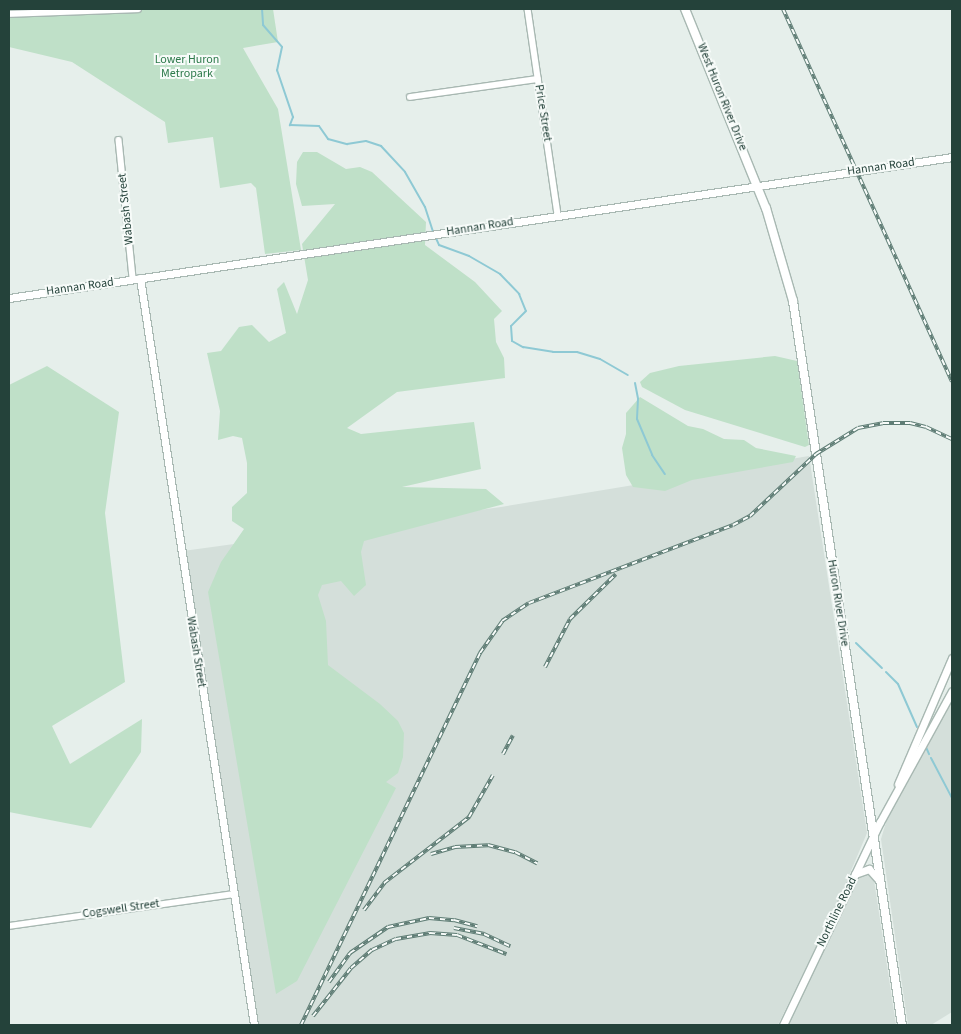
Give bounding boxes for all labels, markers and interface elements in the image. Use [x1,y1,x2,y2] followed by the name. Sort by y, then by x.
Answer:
[694,41,750,153] street label: West Huron River Drive
[155,53,219,81] park label: Lower Huron Metropark
[531,83,555,143] street label: Price Street
[846,155,916,179] street label: Hannan Road
[115,173,137,245] street label: Wabash Street
[445,215,515,239] street label: Hannan Road
[45,275,115,299] street label: Hannan Road
[824,559,852,647] street label: Huron River Drive
[183,615,209,689] street label: Wabash Street
[814,875,860,949] street label: Northline Road
[82,896,160,922] street label: Cogswell Street

